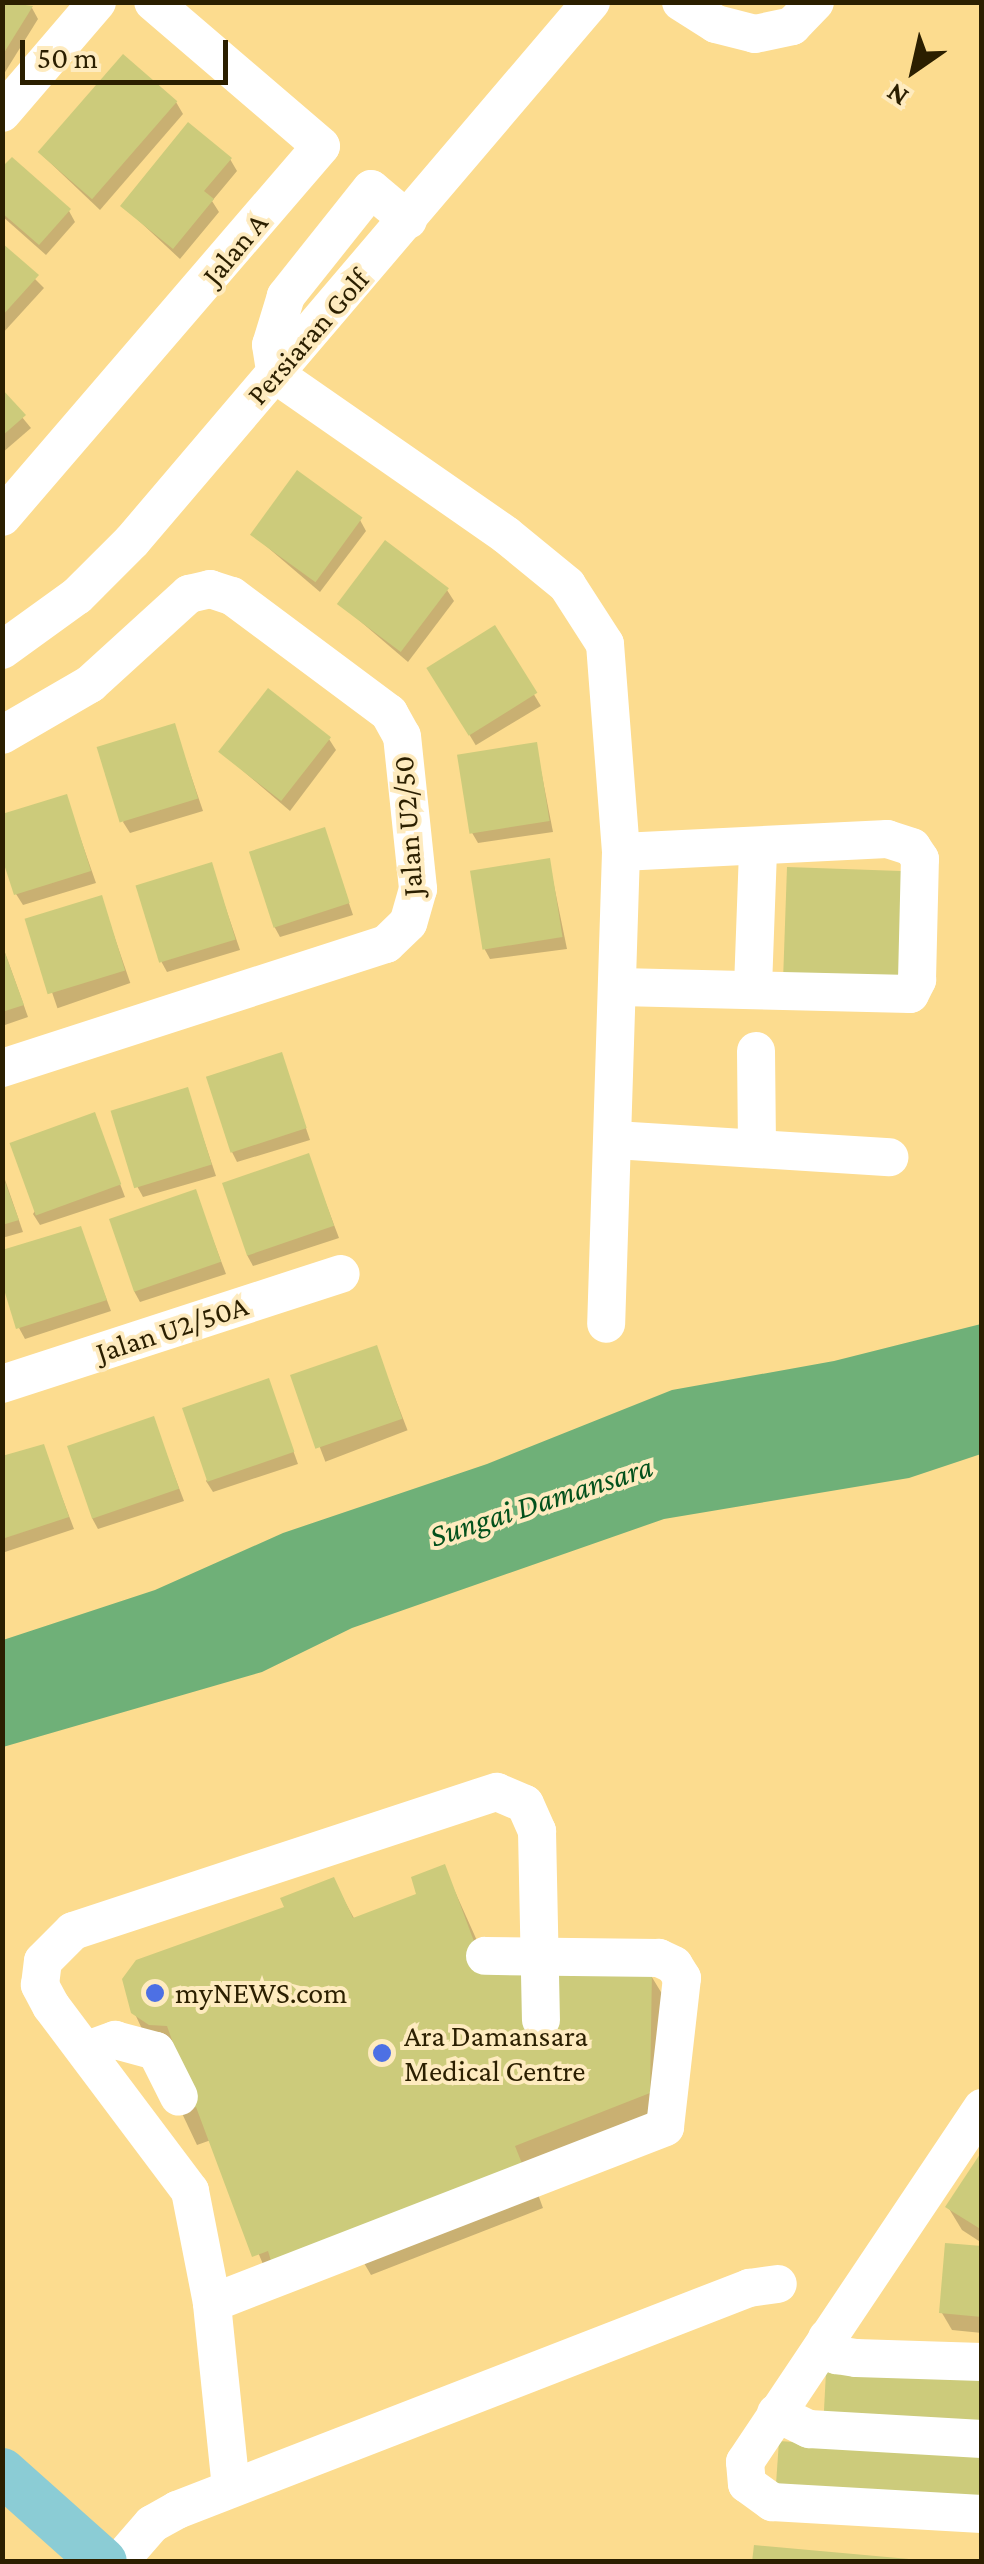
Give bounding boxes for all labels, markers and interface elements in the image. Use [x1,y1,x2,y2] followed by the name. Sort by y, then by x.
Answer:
[25,20,232,82] scale bar
[864,20,964,120] north arrow
[37,41,98,74] text: 50 m
[880,77,914,113] text: N
[194,206,276,292] street label: Jalan A
[239,262,377,412] street label: Persiaran Golf
[385,754,431,898] street label: Jalan U2/50
[91,1287,253,1371] street label: Jalan U2/50A
[425,1447,657,1555] water label: Sungai Damansara
[175,1975,347,2011] place label: myNEWS.com
[144,1982,166,2004] marker: myNEWS.com
[404,2018,588,2088] place label: Ara Damansara Medical Centre
[369,2040,395,2066] marker: Ara Damansara Medical Centre

